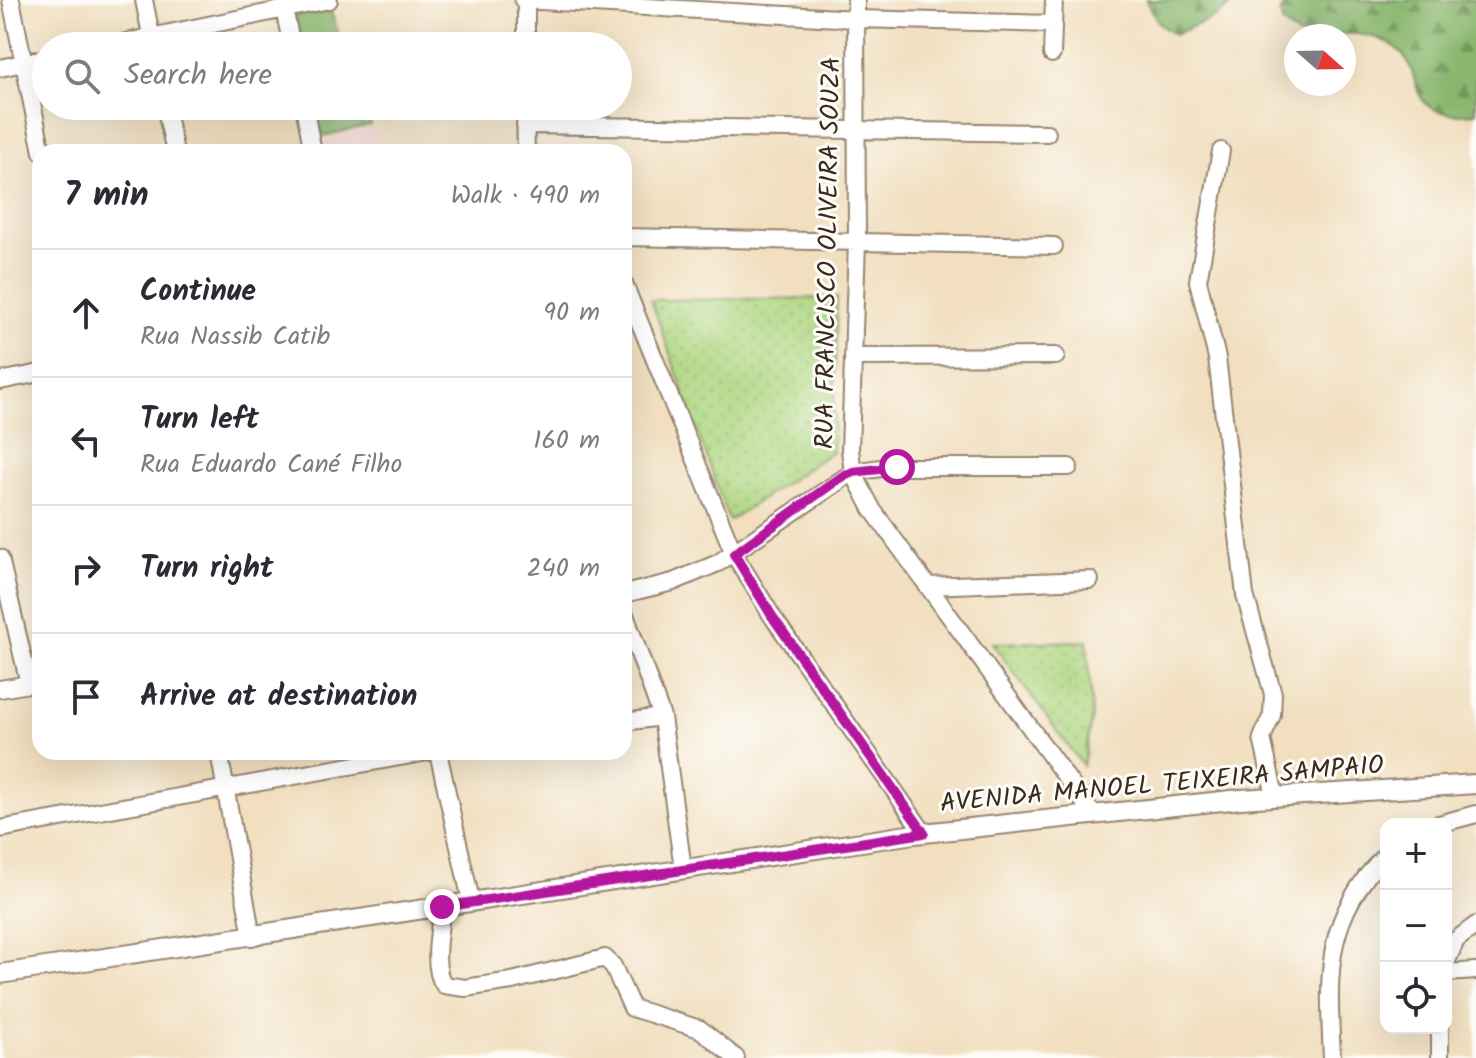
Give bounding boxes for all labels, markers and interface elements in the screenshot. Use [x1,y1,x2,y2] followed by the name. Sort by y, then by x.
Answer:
[1284,24,1356,96] north arrow
[32,32,632,120] search box
[124,52,272,100] text: Search here
[60,54,104,98] icon: search
[805,56,853,450] street label: RUA FRANCISCO OLIVEIRA SOUZA
[64,169,149,223] text: 7 min
[451,175,600,217] text: Walk · 490 m
[140,268,256,316] text: Continue
[64,291,108,335] icon: ahead
[543,292,600,334] text: 90 m
[140,316,330,358] text: Rua Nassib Catib
[140,396,259,444] text: Turn left
[64,419,108,463] icon: left
[533,420,600,462] text: 160 m
[140,444,402,486] text: Rua Eduardo Cané Filho
[879,449,915,485] route start
[140,545,273,593] text: Turn right
[64,547,108,591] icon: right
[526,548,600,590] text: 240 m
[140,673,417,721] text: Arrive at destination
[64,675,108,719] icon: arrive
[938,745,1386,825] street label: AVENIDA MANOEL TEIXEIRA SAMPAIO
[1380,818,1452,1034] map controls
[1380,818,1452,890] button: +
[424,889,460,925] route end
[1380,890,1452,962] button: −
[1380,962,1452,1034] button: locate

